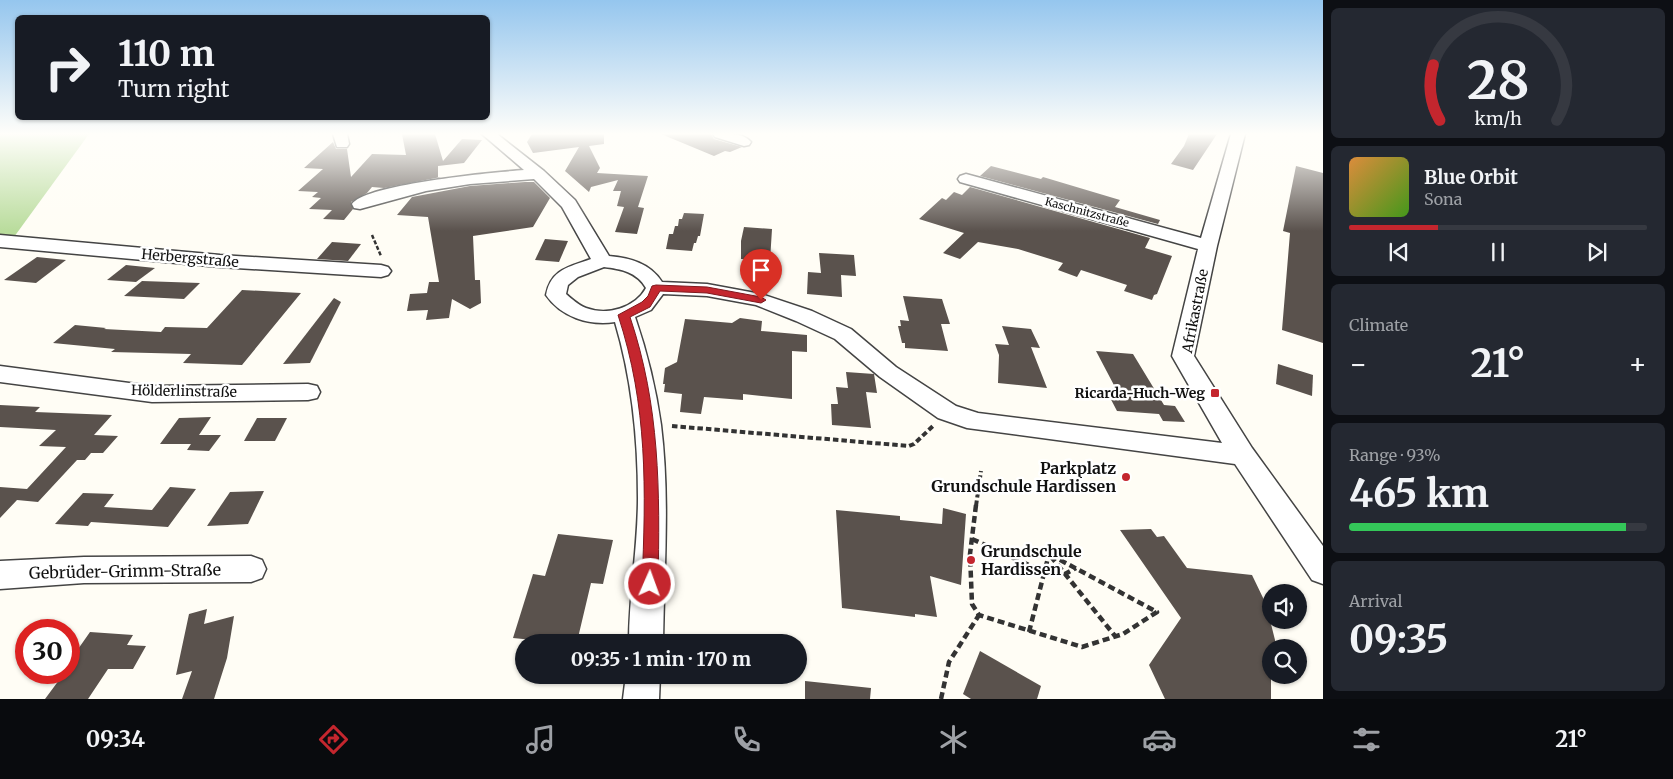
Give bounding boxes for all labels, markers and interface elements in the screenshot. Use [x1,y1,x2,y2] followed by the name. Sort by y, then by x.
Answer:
[118,32,215,76] text: 110 m
[35,35,100,100] icon: right
[1467,48,1529,113] text: 28
[118,75,229,103] text: Turn right
[1474,107,1522,130] text: km/h
[1424,165,1518,189] text: Blue Orbit
[1424,189,1462,209] text: Sona
[1043,194,1131,230] street label: Kaschnitzstraße
[1385,238,1413,266] icon: previous
[1484,238,1512,266] icon: pause
[1583,238,1611,266] icon: next
[141,245,239,271] street label: Herbergstraße
[740,249,782,300] pin
[747,256,775,284] icon: arrive
[1178,267,1212,356] street label: Afrikastraße
[1349,315,1408,335] text: Climate
[1471,340,1525,387] text: 21°
[1349,346,1368,382] text: −
[1628,346,1647,382] text: +
[131,381,237,401] street label: Hölderlinstraße
[1074,384,1205,402] place label: Ricarda-Huch-Weg
[1209,387,1221,399] marker: Ricarda-Huch-Weg
[1349,445,1441,465] text: Range · 93%
[931,458,1116,496] place label: Parkplatz Grundschule Hardissen
[1349,470,1489,517] text: 465 km
[1120,471,1132,483] marker: Parkplatz Grundschule Hardissen
[981,541,1082,579] place label: Grundschule Hardissen
[965,554,977,566] marker: Grundschule Hardissen
[623,557,675,609] position arrow
[29,559,221,583] street label: Gebrüder-Grimm-Straße
[1262,584,1307,684] map controls
[1262,584,1307,629] button: sound
[1349,591,1402,611] text: Arrival
[1349,616,1448,663] text: 09:35
[15,619,80,684] speed limit sign: 30
[1262,639,1307,684] button: search
[571,647,751,671] text: 09:35 · 1 min · 170 m
[316,722,351,757] icon: directions
[523,722,558,757] icon: music
[729,722,764,757] icon: phone
[936,722,971,757] icon: climate
[1142,722,1177,757] icon: car
[1349,722,1384,757] icon: filters
[86,725,145,753] text: 09:34
[1555,725,1587,753] text: 21°

